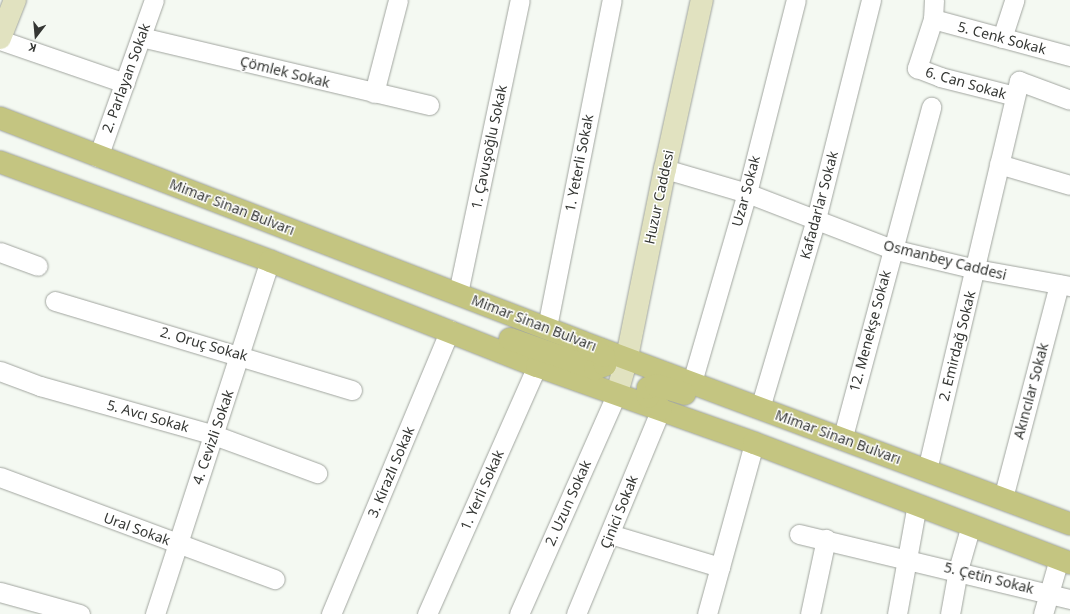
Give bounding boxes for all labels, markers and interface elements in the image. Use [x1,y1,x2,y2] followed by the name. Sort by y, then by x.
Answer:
[16,16,56,56] north arrow
[956,18,1048,58] street label: 5. Cenk Sokak
[98,21,154,135] street label: 2. Parlayan Sokak
[27,40,38,56] text: K
[238,53,332,91] street label: Çömlek Sokak
[924,63,1008,103] street label: 6. Can Sokak
[468,83,510,211] street label: 1. Çavuşoğlu Sokak
[561,113,597,213] street label: 1. Yeterli Sokak
[641,148,677,246] street label: Huzur Caddesi
[796,149,842,261] street label: Kafadarlar Sokak
[728,154,764,228] street label: Uzar Sokak
[167,175,297,239] street label: Mimar Sinan Bulvarı
[882,237,1008,283] street label: Osmanbey Caddesi
[846,268,894,394] street label: 12. Menekşe Sokak
[935,289,979,403] street label: 2. Emirdağ Sokak
[469,291,599,355] street label: Mimar Sinan Bulvarı
[158,324,250,364] street label: 2. Oruç Sokak
[1010,341,1052,441] street label: Akıncılar Sokak
[189,387,237,487] street label: 4. Cevizli Sokak
[105,396,191,436] street label: 5. Avcı Sokak
[773,406,903,468] street label: Mimar Sinan Bulvarı
[364,424,418,520] street label: 3. Kirazlı Sokak
[457,447,507,533] street label: 1. Yerli Sokak
[542,458,594,548] street label: 2. Uzun Sokak
[597,473,641,551] street label: Çinici Sokak
[101,509,173,549] street label: Ural Sokak
[942,559,1036,597] street label: 5. Çetin Sokak

